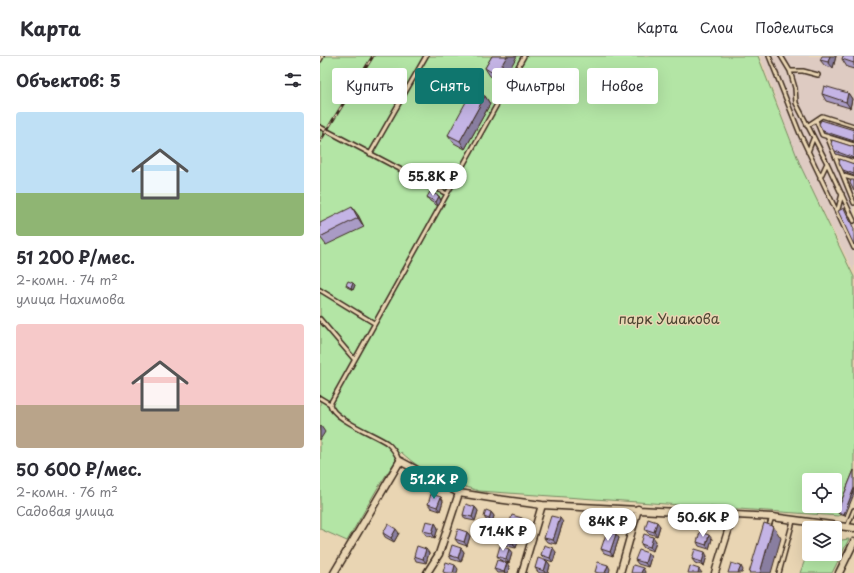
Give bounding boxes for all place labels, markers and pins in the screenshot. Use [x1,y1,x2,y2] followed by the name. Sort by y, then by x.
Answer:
[396,163,470,197] pin: 55.8K ₽
[397,466,471,500] pin: 51.2K ₽
[666,504,740,538] pin: 50.6K ₽
[580,508,636,542] pin: 84K ₽
[466,518,540,552] pin: 71.4K ₽

